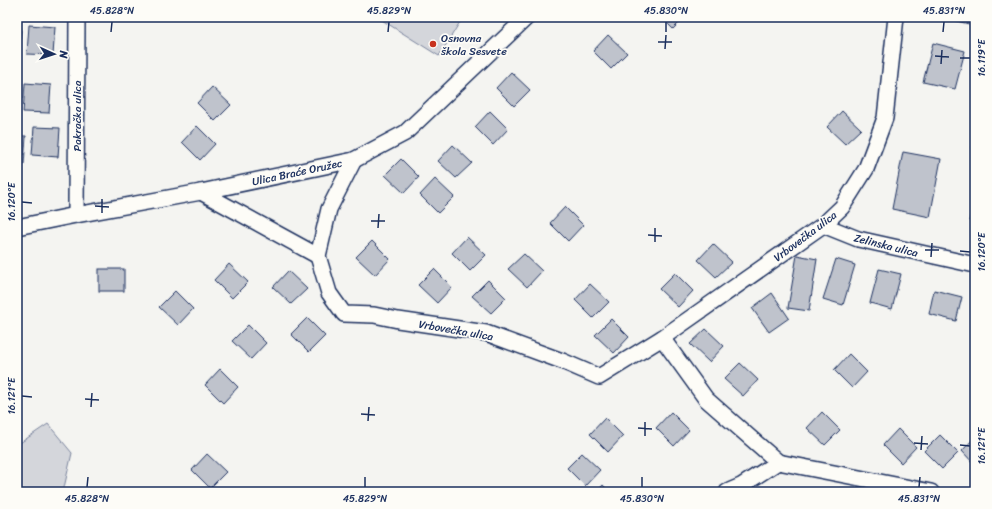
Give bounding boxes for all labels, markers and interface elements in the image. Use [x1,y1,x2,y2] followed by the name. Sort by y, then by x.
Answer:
[90,2,134,20] text: 45.828°N
[367,2,411,20] text: 45.829°N
[644,2,688,20] text: 45.830°N
[923,2,965,20] text: 45.831°N
[440,29,507,61] place label: Osnovna škola Sesvete
[34,34,74,74] north arrow
[973,38,991,77] text: 16.119°E
[428,39,438,49] marker: Osnovna škola Sesvete
[54,49,73,59] text: N
[68,80,87,151] street label: Pakračka ulica
[250,154,344,191] street label: Ulica Braće Oružec
[3,181,21,222] text: 16.120°E
[769,206,842,267] street label: Vrbovečka ulica
[852,228,920,263] street label: Zelinska ulica
[973,231,991,272] text: 16.120°E
[417,315,495,346] street label: Vrbovečka ulica
[3,376,21,415] text: 16.121°E
[973,426,991,465] text: 16.121°E
[65,490,109,508] text: 45.828°N
[343,490,387,508] text: 45.829°N
[620,490,664,508] text: 45.830°N
[898,490,940,508] text: 45.831°N

